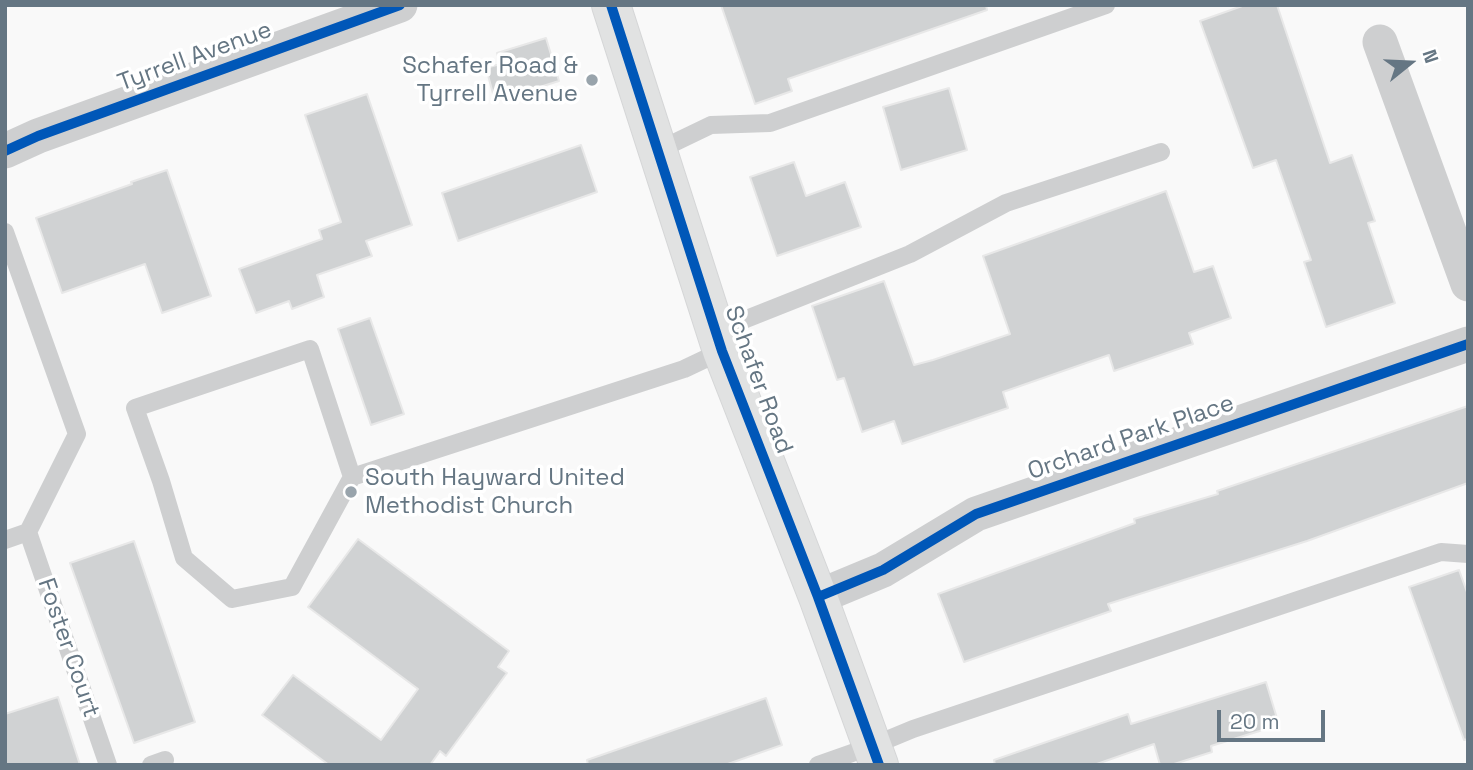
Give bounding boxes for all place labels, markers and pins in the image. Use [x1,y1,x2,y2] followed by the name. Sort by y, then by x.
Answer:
[402,52,578,108] place label: Schafer Road & Tyrrell Avenue
[584,72,600,88] marker: Schafer Road & Tyrrell Avenue
[365,464,625,520] place label: South Hayward United Methodist Church
[343,484,359,500] marker: South Hayward United Methodist Church

